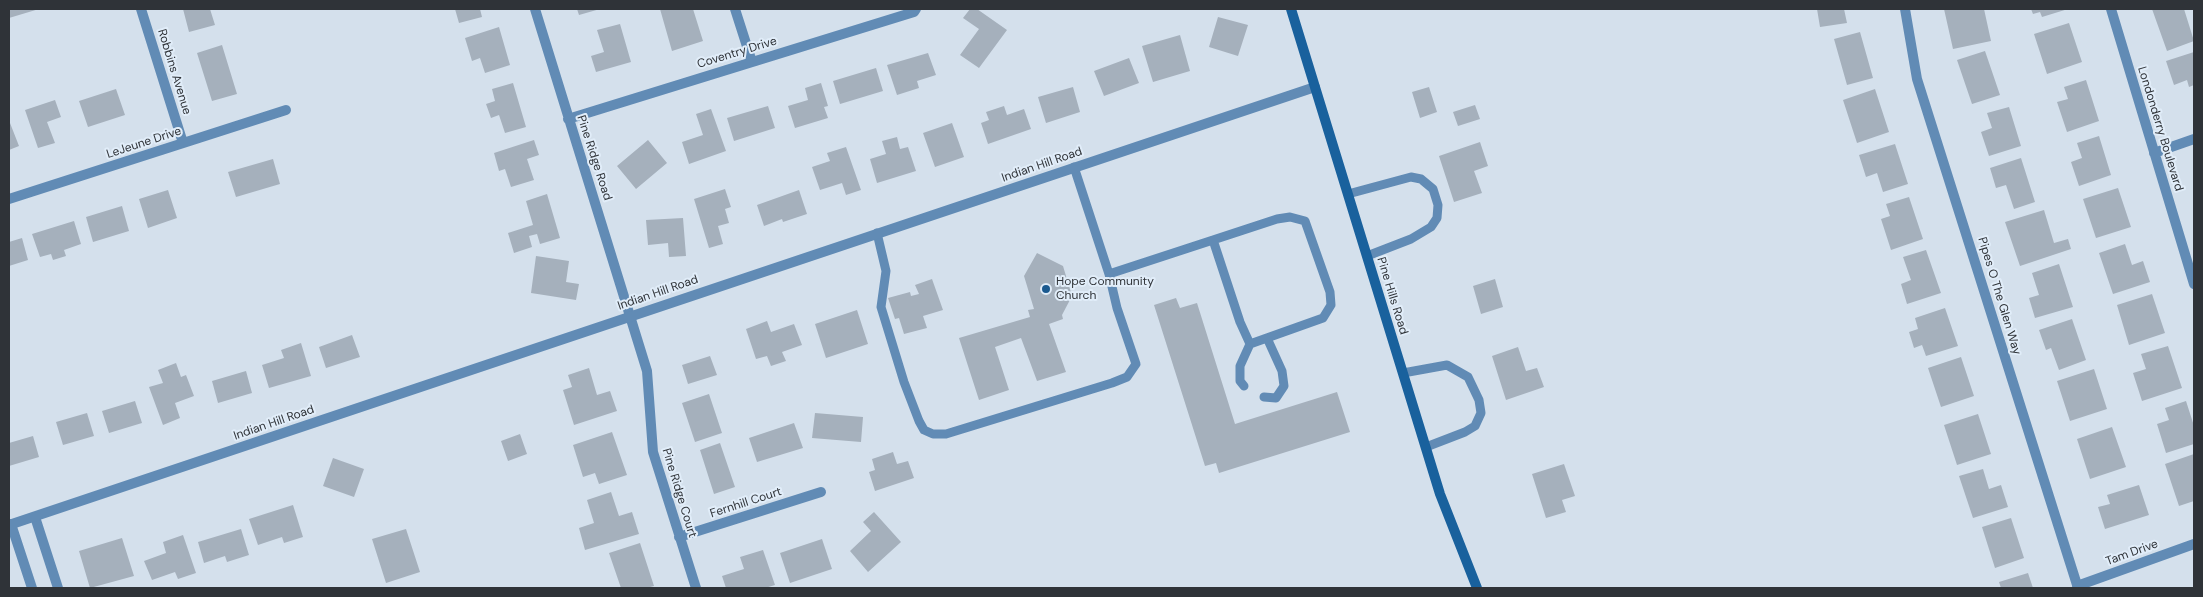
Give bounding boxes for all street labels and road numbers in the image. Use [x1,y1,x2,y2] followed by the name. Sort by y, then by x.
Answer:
[154,27,194,117] street label: Robbins Avenue
[695,34,779,72] street label: Coventry Drive
[2134,65,2186,193] street label: Londonderry Boulevard
[573,114,615,202] street label: Pine Ridge Road
[105,124,183,162] street label: LeJeune Drive
[1000,144,1084,186] street label: Indian Hill Road
[1974,235,2024,357] street label: Pipes O The Glen Way
[1373,256,1411,336] street label: Pine Hills Road
[616,272,700,314] street label: Indian Hill Road
[232,402,316,444] street label: Indian Hill Road
[659,447,699,539] street label: Pine Ridge Court
[708,485,784,521] street label: Fernhill Court
[2104,537,2160,569] street label: Tam Drive

